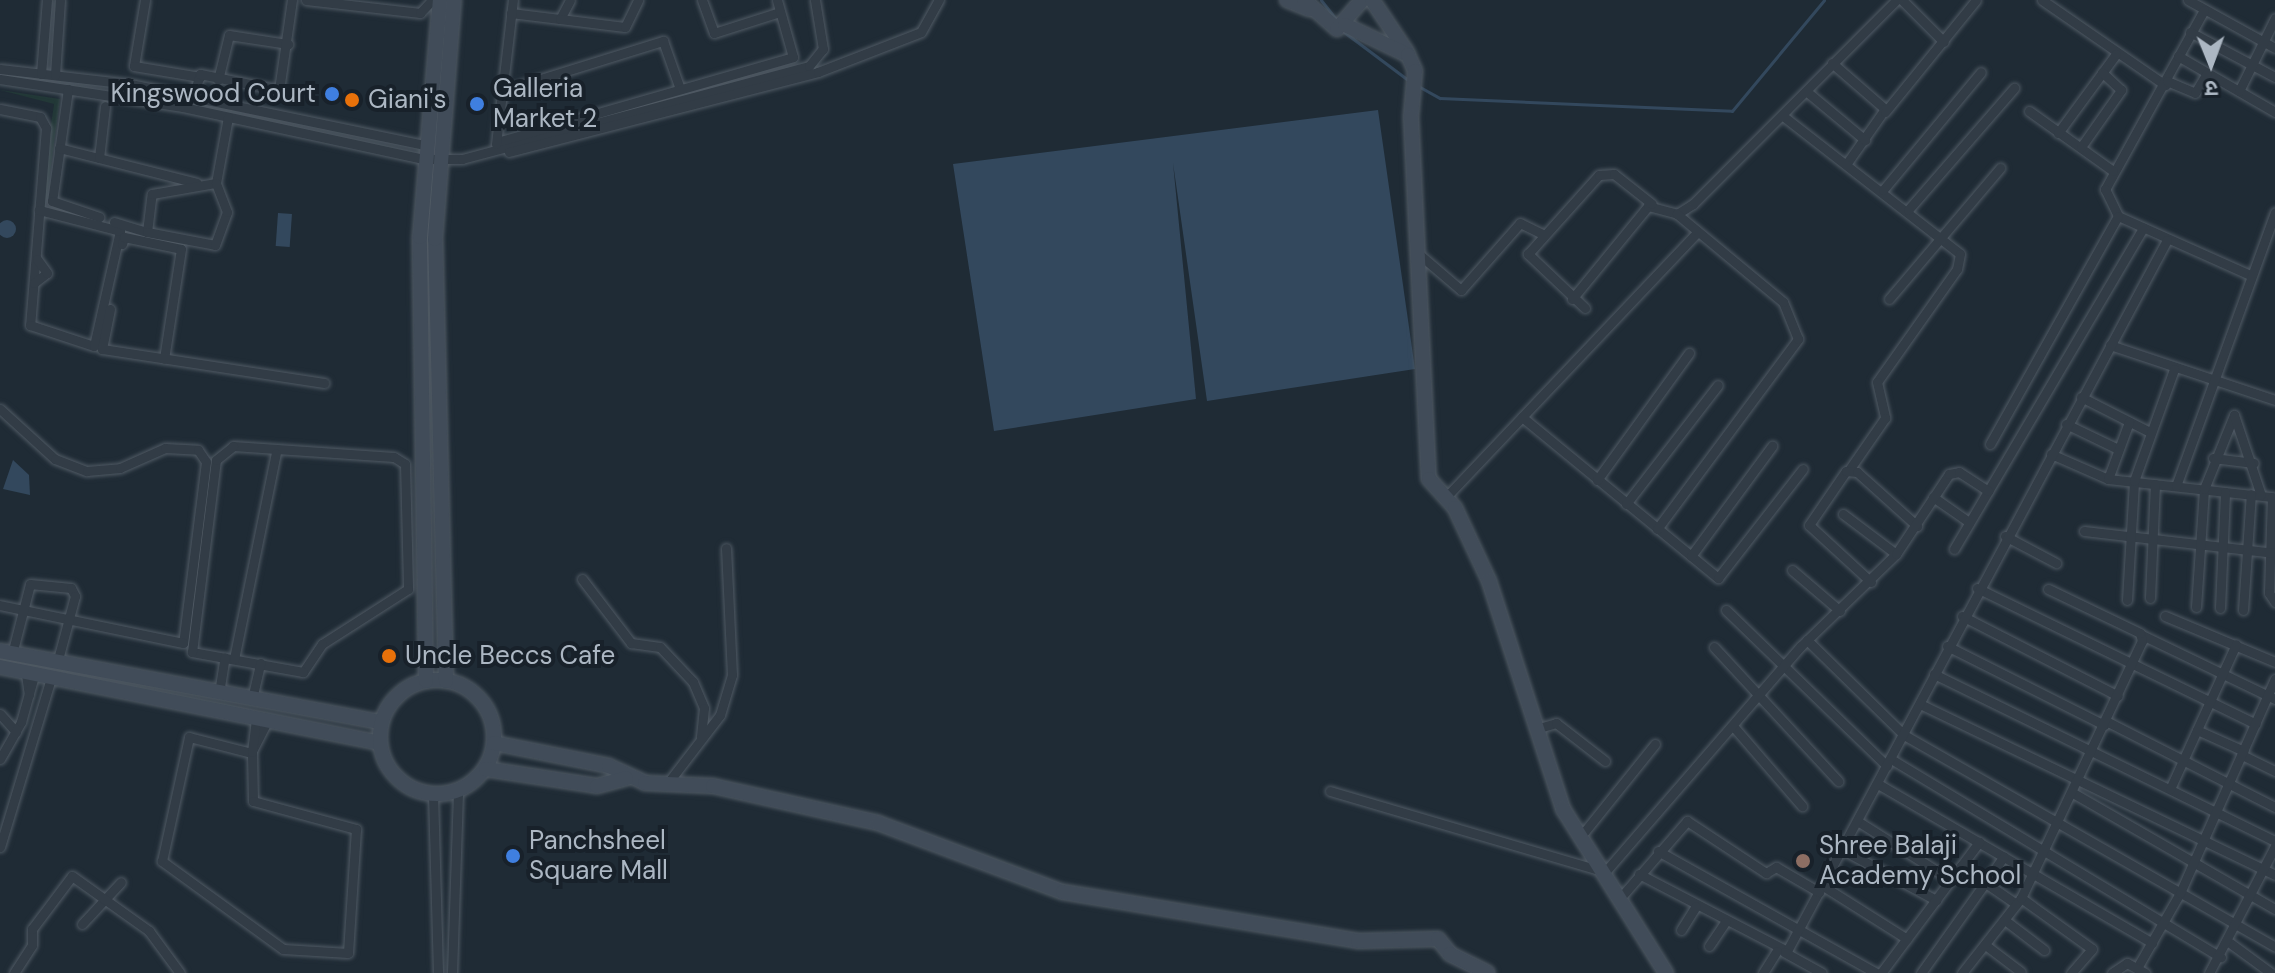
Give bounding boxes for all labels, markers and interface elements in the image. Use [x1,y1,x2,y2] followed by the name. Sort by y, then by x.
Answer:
[2171,24,2251,104] north arrow
[493,73,597,134] place label: Galleria Market 2
[2205,74,2218,103] text: उ
[110,78,316,110] place label: Kingswood Court
[368,84,446,116] place label: Giani's
[323,85,341,103] marker: Kingswood Court
[343,91,361,109] marker: Giani's
[468,95,486,113] marker: Galleria Market 2
[405,640,615,672] place label: Uncle Beccs Cafe
[380,647,398,665] marker: Uncle Beccs Cafe
[529,825,668,886] place label: Panchsheel Square Mall
[1819,830,2021,892] place label: Shree Balaji Academy School
[504,847,522,865] marker: Panchsheel Square Mall
[1794,852,1812,870] marker: Shree Balaji Academy School

